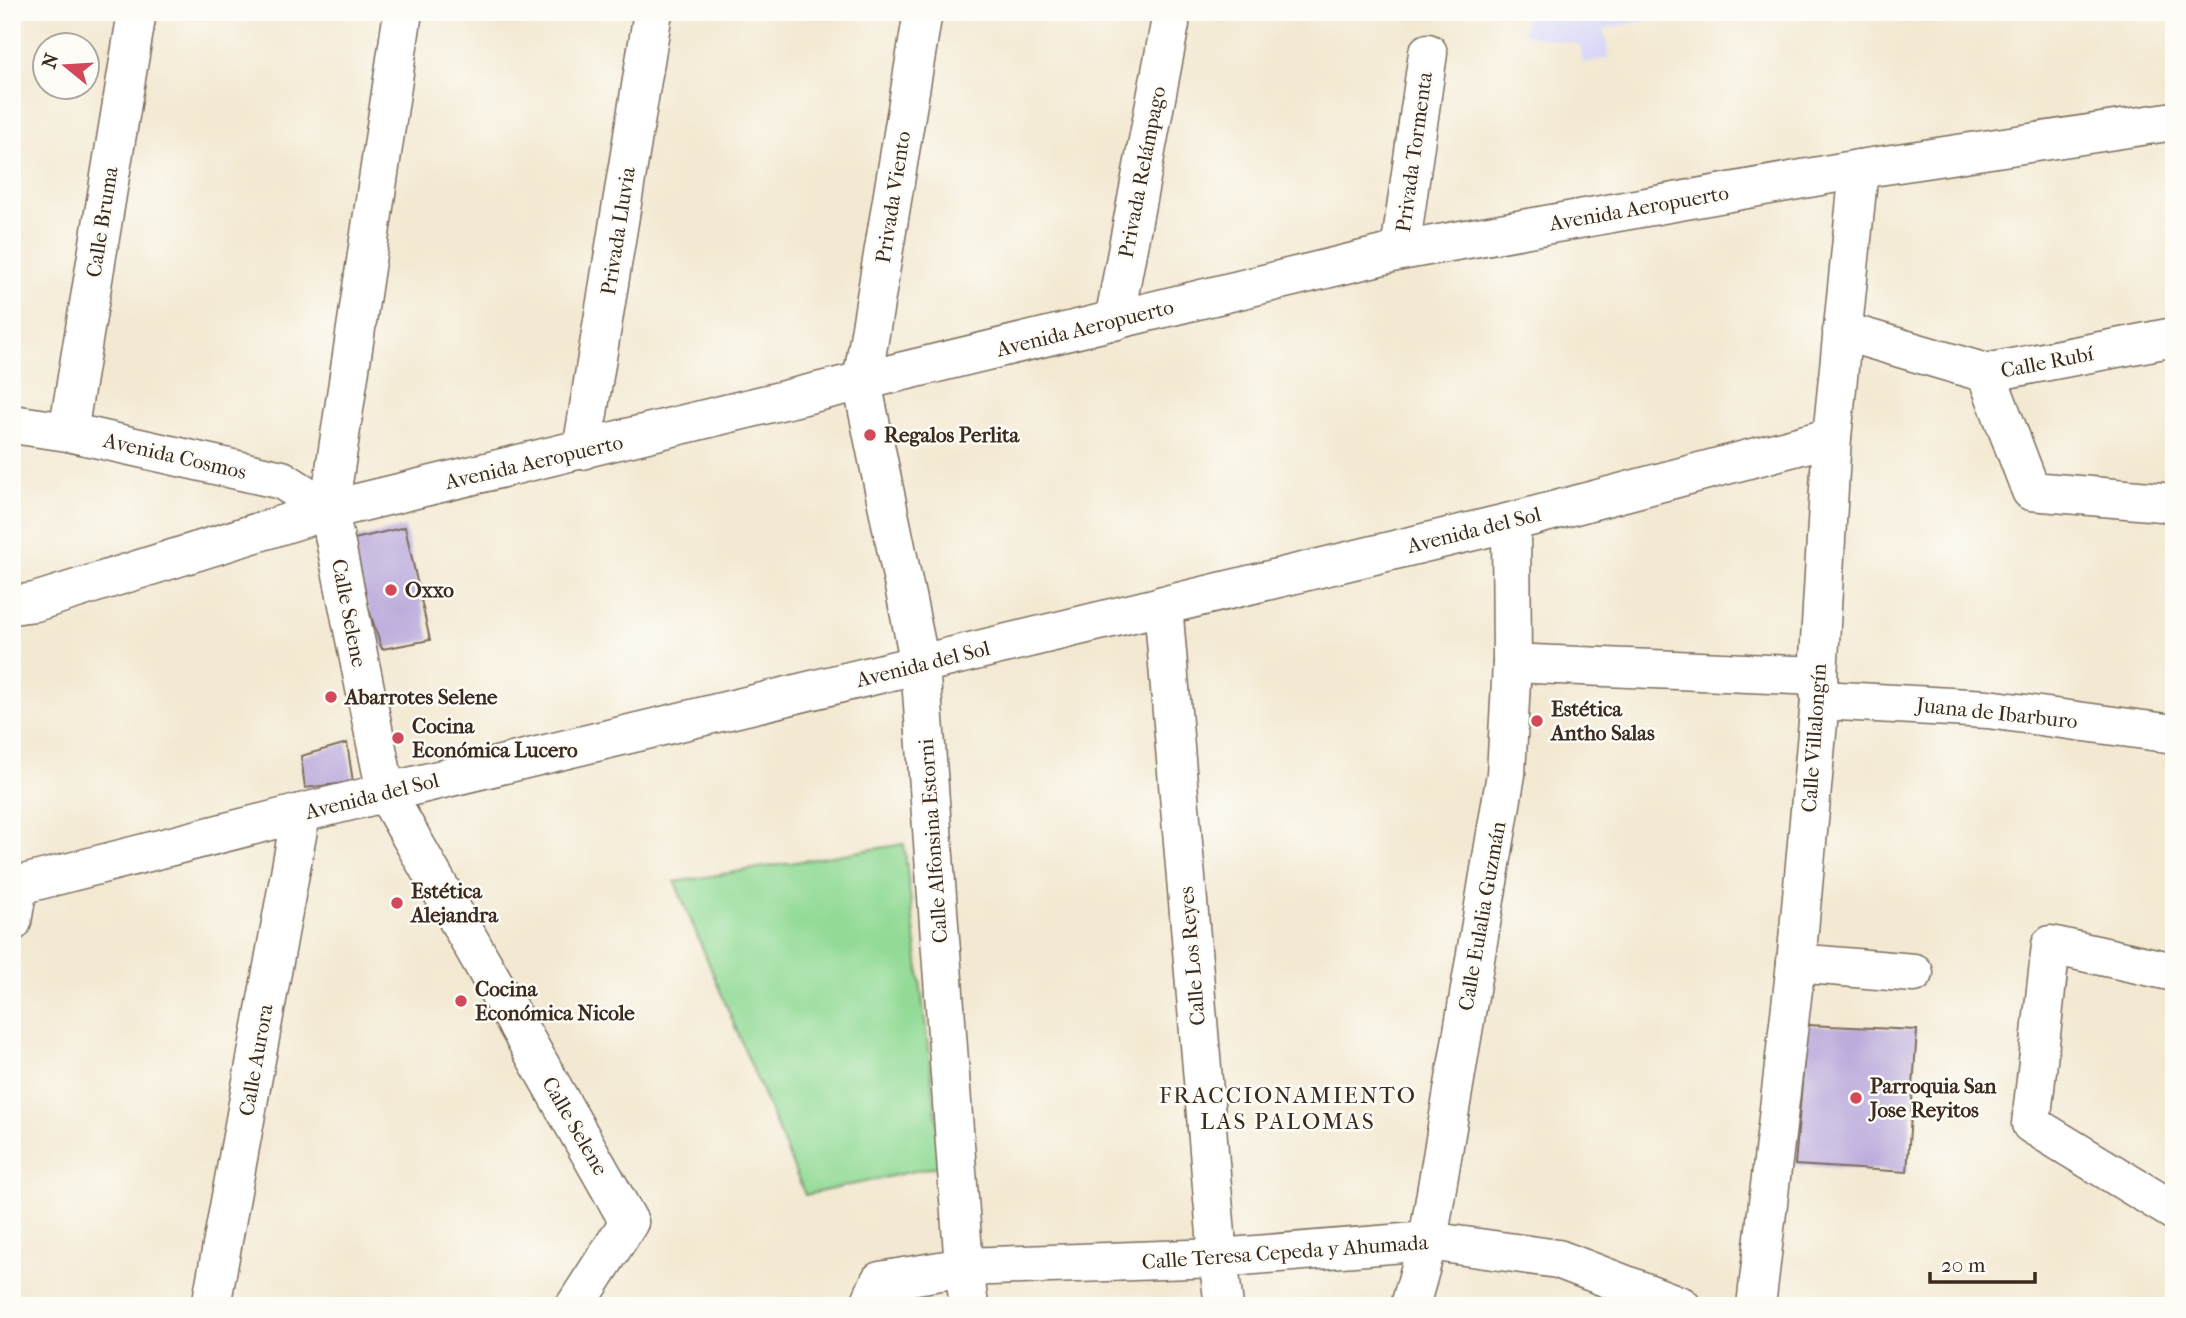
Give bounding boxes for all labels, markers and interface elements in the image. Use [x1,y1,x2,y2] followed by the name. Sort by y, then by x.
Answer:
[32,32,102,102] north arrow
[38,50,64,71] text: N
[1391,70,1437,234] street label: Privada Tormenta
[1114,84,1170,260] street label: Privada Relámpago
[871,129,915,265] street label: Privada Viento
[81,165,123,279] street label: Calle Bruma
[596,165,640,297] street label: Privada Lluvia
[1546,180,1731,236] street label: Avenida Aeropuerto
[993,294,1176,362] street label: Avenida Aeropuerto
[1999,341,2096,383] street label: Calle Rubí
[884,423,1021,447] place label: Regalos Perlita
[862,427,878,443] marker: Regalos Perlita
[100,428,249,484] street label: Avenida Cosmos
[442,430,625,494] street label: Avenida Aeropuerto
[1404,502,1543,558] street label: Avenida del Sol
[327,557,371,669] street label: Calle Selene
[405,578,454,602] place label: Oxxo
[383,582,399,598] marker: Oxxo
[853,636,992,692] street label: Avenida del Sol
[1797,663,1831,813] street label: Calle Villalongín
[343,685,498,709] place label: Abarrotes Selene
[323,689,339,705] marker: Abarrotes Selene
[1913,692,2079,733] street label: Juana de Ibarburo
[1549,697,1655,745] place label: Estética Antho Salas
[1529,713,1545,729] marker: Estética Antho Salas
[412,714,578,762] place label: Cocina Económica Lucero
[390,730,406,746] marker: Cocina Económica Lucero
[914,738,952,944] street label: Calle Alfonsina Estorni
[302,768,441,824] street label: Avenida del Sol
[1454,819,1510,1013] street label: Calle Eulalia Guzmán
[409,879,499,927] place label: Estética Alejandra
[1174,885,1210,1027] street label: Calle Los Reyes
[389,895,405,911] marker: Estética Alejandra
[475,977,635,1025] place label: Cocina Económica Nicole
[453,993,469,1009] marker: Cocina Económica Nicole
[234,1002,278,1118] street label: Calle Aurora
[537,1072,613,1180] street label: Calle Selene
[1868,1074,1997,1122] place label: Parroquia San Jose Reyitos
[1159,1082,1417,1135] district label: FRACCIONAMIENTO LAS PALOMAS
[1848,1090,1864,1106] marker: Parroquia San Jose Reyitos
[1141,1230,1429,1274] street label: Calle Teresa Cepeda y Ahumada
[1930,1241,2036,1285] scale bar
[1941,1253,1986,1277] text: 20 m

